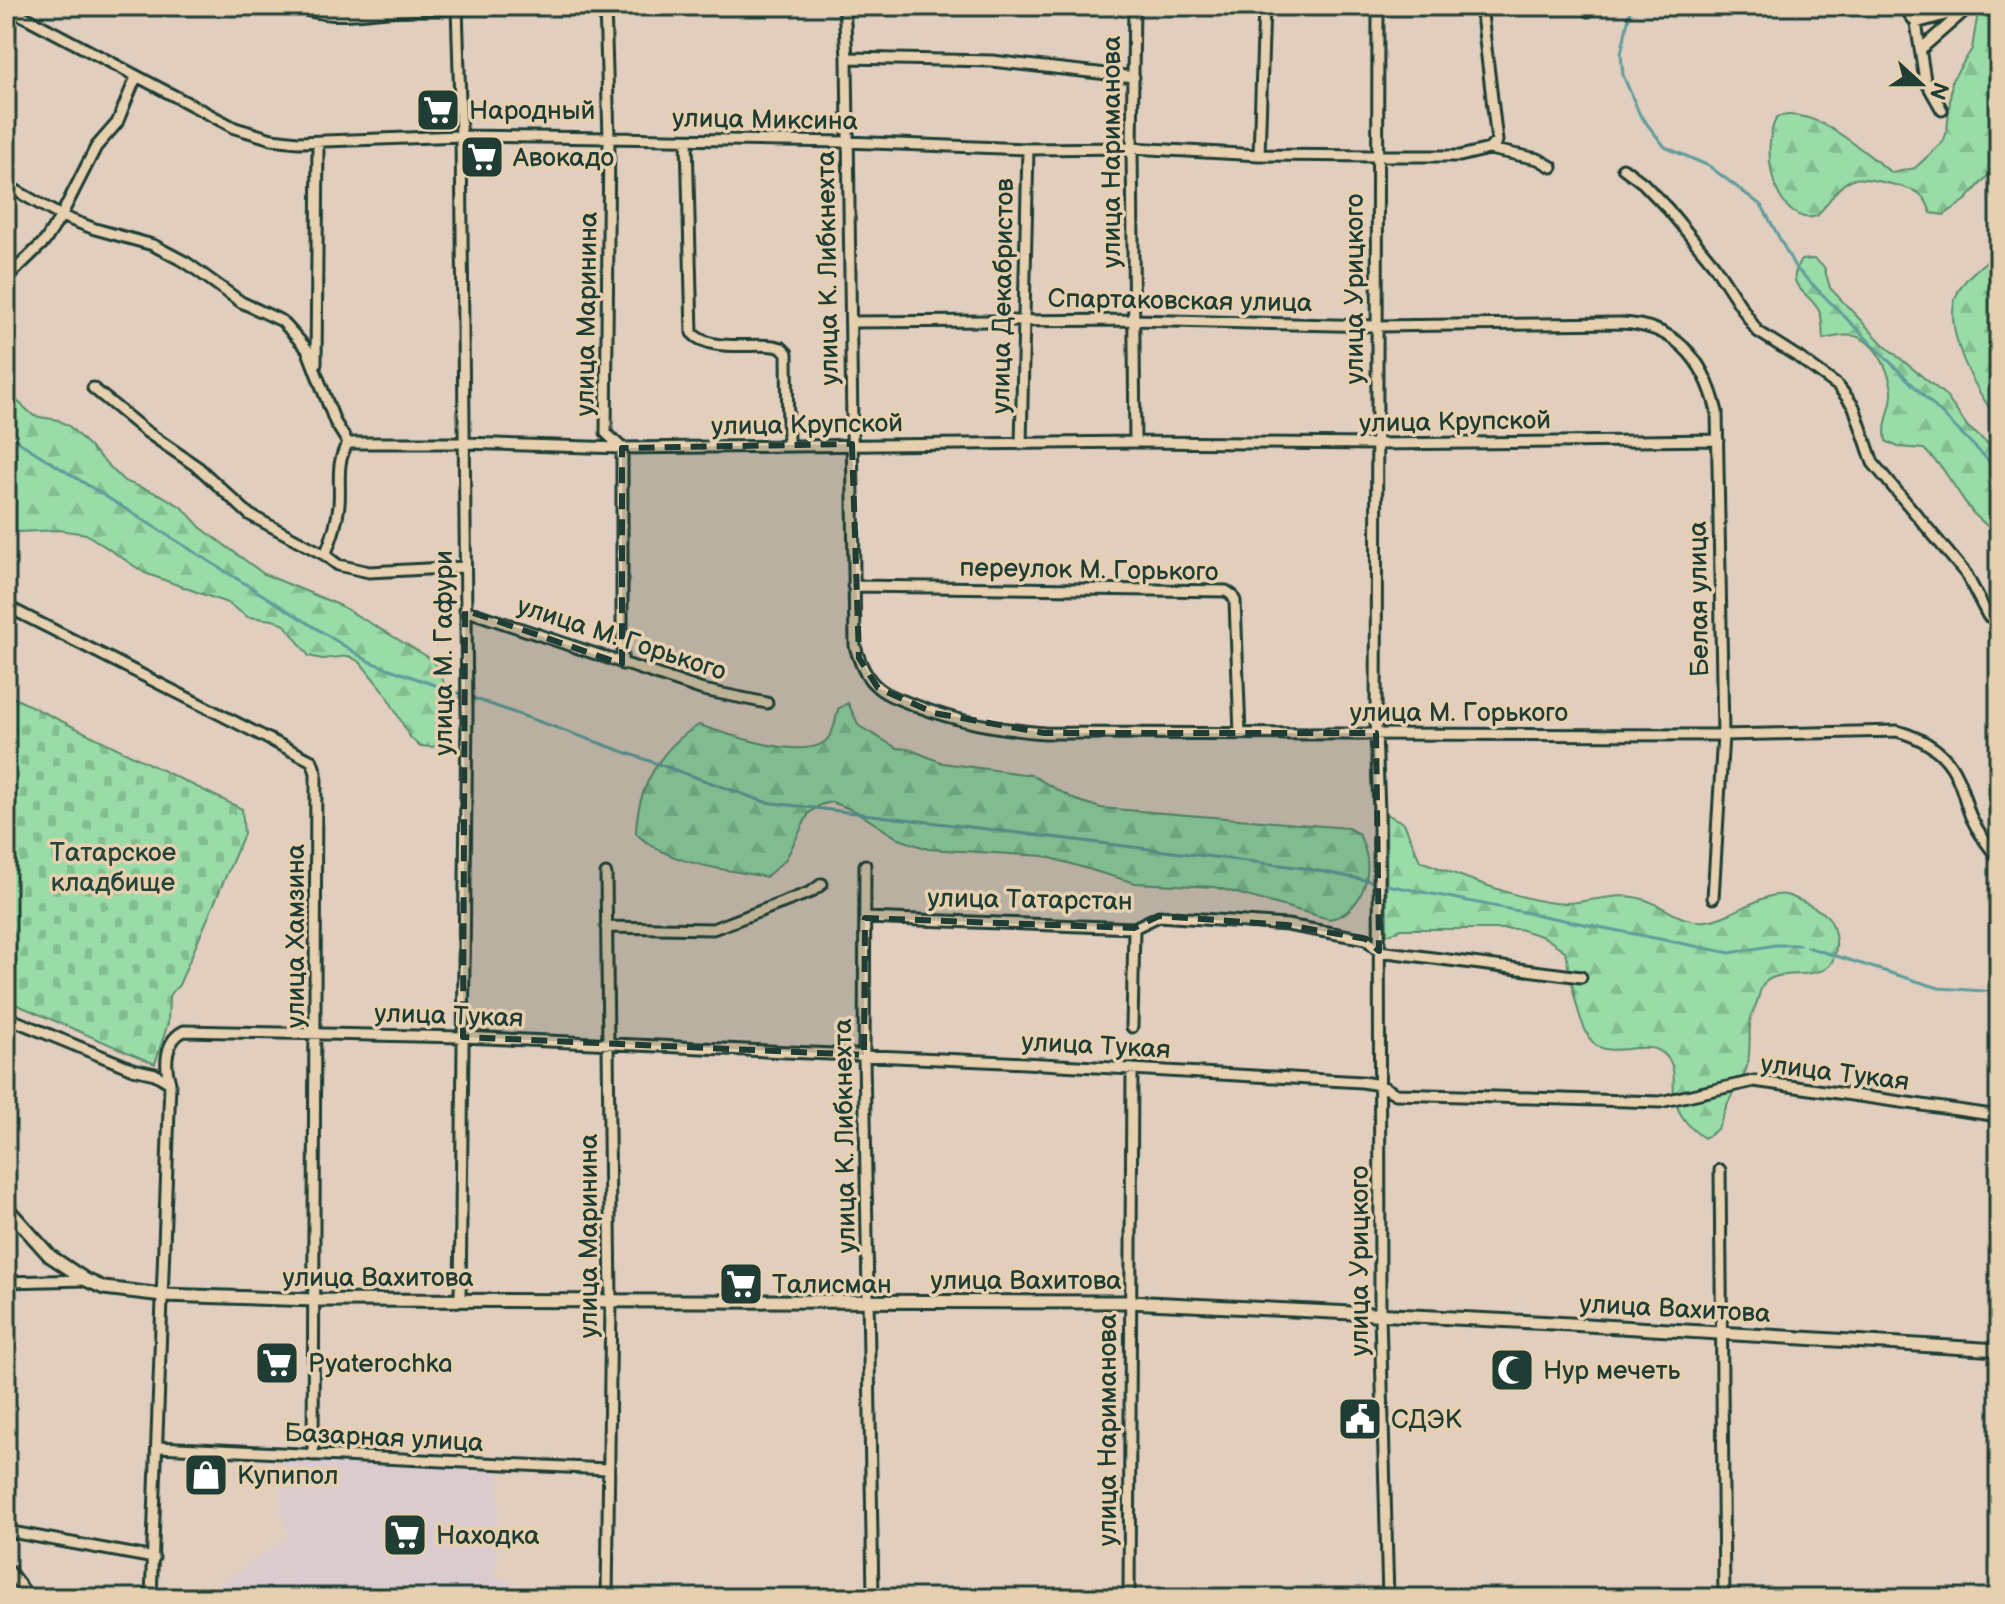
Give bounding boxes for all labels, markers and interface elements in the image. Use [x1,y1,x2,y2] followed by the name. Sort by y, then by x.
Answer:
[1097,36,1128,268] street label: улица Нариманова
[1881,44,1961,124] north arrow
[1923,78,1954,103] text: N
[414,86,462,134] supermarket icon: Народный
[469,96,595,127] place label: Народный
[672,103,858,138] street label: улица Миксина
[458,133,506,181] supermarket icon: Авокадо
[512,143,614,174] place label: Авокадо
[811,150,846,386] street label: улица К. Либкнехта
[986,178,1021,414] street label: улица Декабристов
[1340,194,1371,384] street label: улица Урицкого
[570,211,605,417] street label: улица Маринина
[1047,284,1313,319] street label: Спартаковская улица
[1359,405,1551,440] street label: улица Крупской
[711,408,903,443] street label: улица Крупской
[1683,521,1716,677] street label: Белая улица
[429,550,460,756] street label: улица М. Гафури
[959,553,1219,588] street label: переулок М. Горького
[513,591,730,688] street label: улица М. Горького
[1350,698,1568,729] street label: улица М. Горького
[50,838,176,899] park label: Татарское кладбище
[281,844,312,1028] street label: улица Хамзина
[927,883,1133,918] street label: улица Татарстан
[374,998,524,1035] street label: улица Тукая
[828,1018,863,1254] street label: улица К. Либкнехта
[1021,1027,1171,1066] street label: улица Тукая
[1759,1049,1911,1098] street label: улица Тукая
[574,1134,605,1338] street label: улица Маринина
[1345,1166,1376,1356] street label: улица Урицкого
[717,1260,765,1308] supermarket icon: Талисман
[282,1263,474,1294] street label: улица Вахитова
[930,1266,1122,1297] street label: улица Вахитова
[772,1270,892,1301] place label: Талисман
[1579,1289,1771,1330] street label: улица Вахитова
[1093,1314,1124,1546] street label: улица Нариманова
[253,1339,301,1387] supermarket icon: Pyaterochka
[1488,1346,1536,1394] mosque icon: Нур мечеть
[308,1349,453,1380] place label: Pyaterochka
[1543,1356,1681,1387] place label: Нур мечеть
[1336,1395,1384,1443] public building icon: СДЭК
[1391,1405,1462,1436] place label: СДЭК
[284,1418,484,1459] street label: Базарная улица
[182,1451,230,1499] shop icon: Купипол
[237,1461,338,1492] place label: Купипол
[381,1511,429,1559] supermarket icon: Находка
[436,1521,540,1552] place label: Находка

